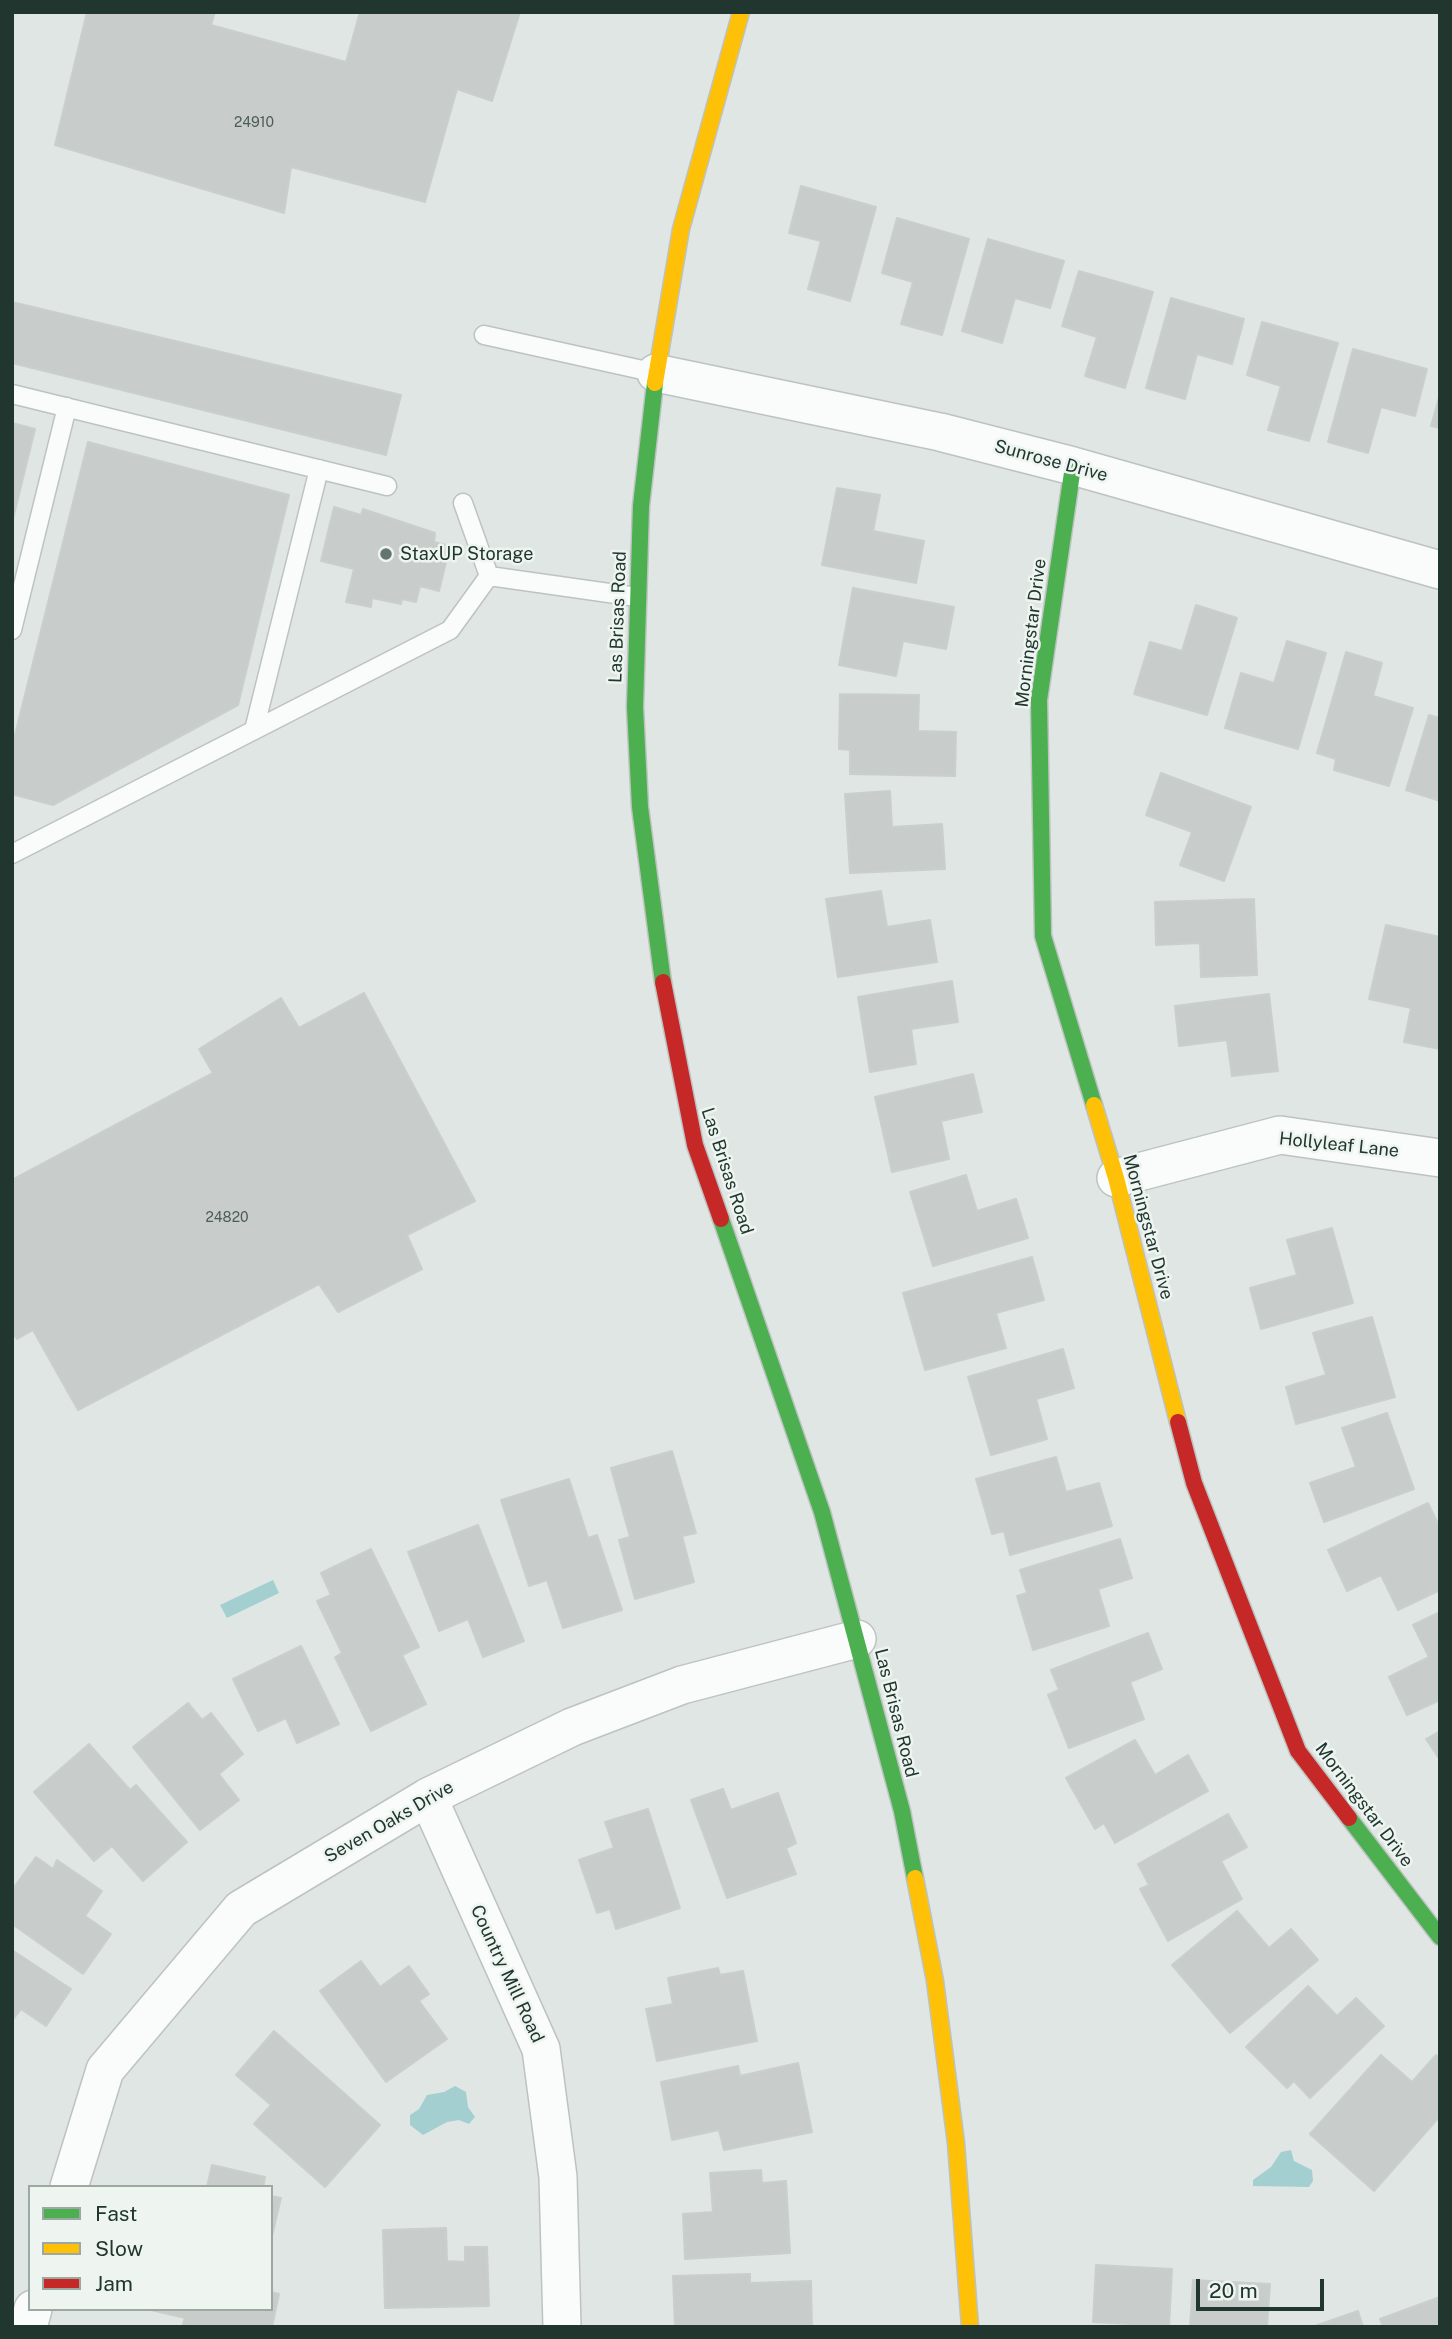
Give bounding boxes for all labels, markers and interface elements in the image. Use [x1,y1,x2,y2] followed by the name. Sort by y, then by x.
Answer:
[234,115,274,131] house number: 24910
[992,435,1110,487] street label: Sunrose Drive
[400,543,533,565] place label: StaxUP Storage
[378,546,394,562] marker: StaxUP Storage
[605,551,631,683] street label: Las Brisas Road
[1011,557,1051,709] street label: Morningstar Drive
[696,1105,758,1237] street label: Las Brisas Road
[1278,1128,1400,1162] street label: Hollyleaf Lane
[1118,1152,1178,1302] street label: Morningstar Drive
[205,1210,249,1226] house number: 24820
[870,1646,922,1780] street label: Las Brisas Road
[1310,1739,1418,1871] street label: Morningstar Drive
[321,1776,457,1868] street label: Seven Oaks Drive
[466,1902,548,2046] street label: Country Mill Road
[28,2185,273,2311] legend
[95,2201,137,2226] text: Fast
[95,2236,143,2261] text: Slow
[1200,2266,1328,2310] scale bar
[95,2271,133,2296] text: Jam
[1209,2278,1258,2303] text: 20 m

